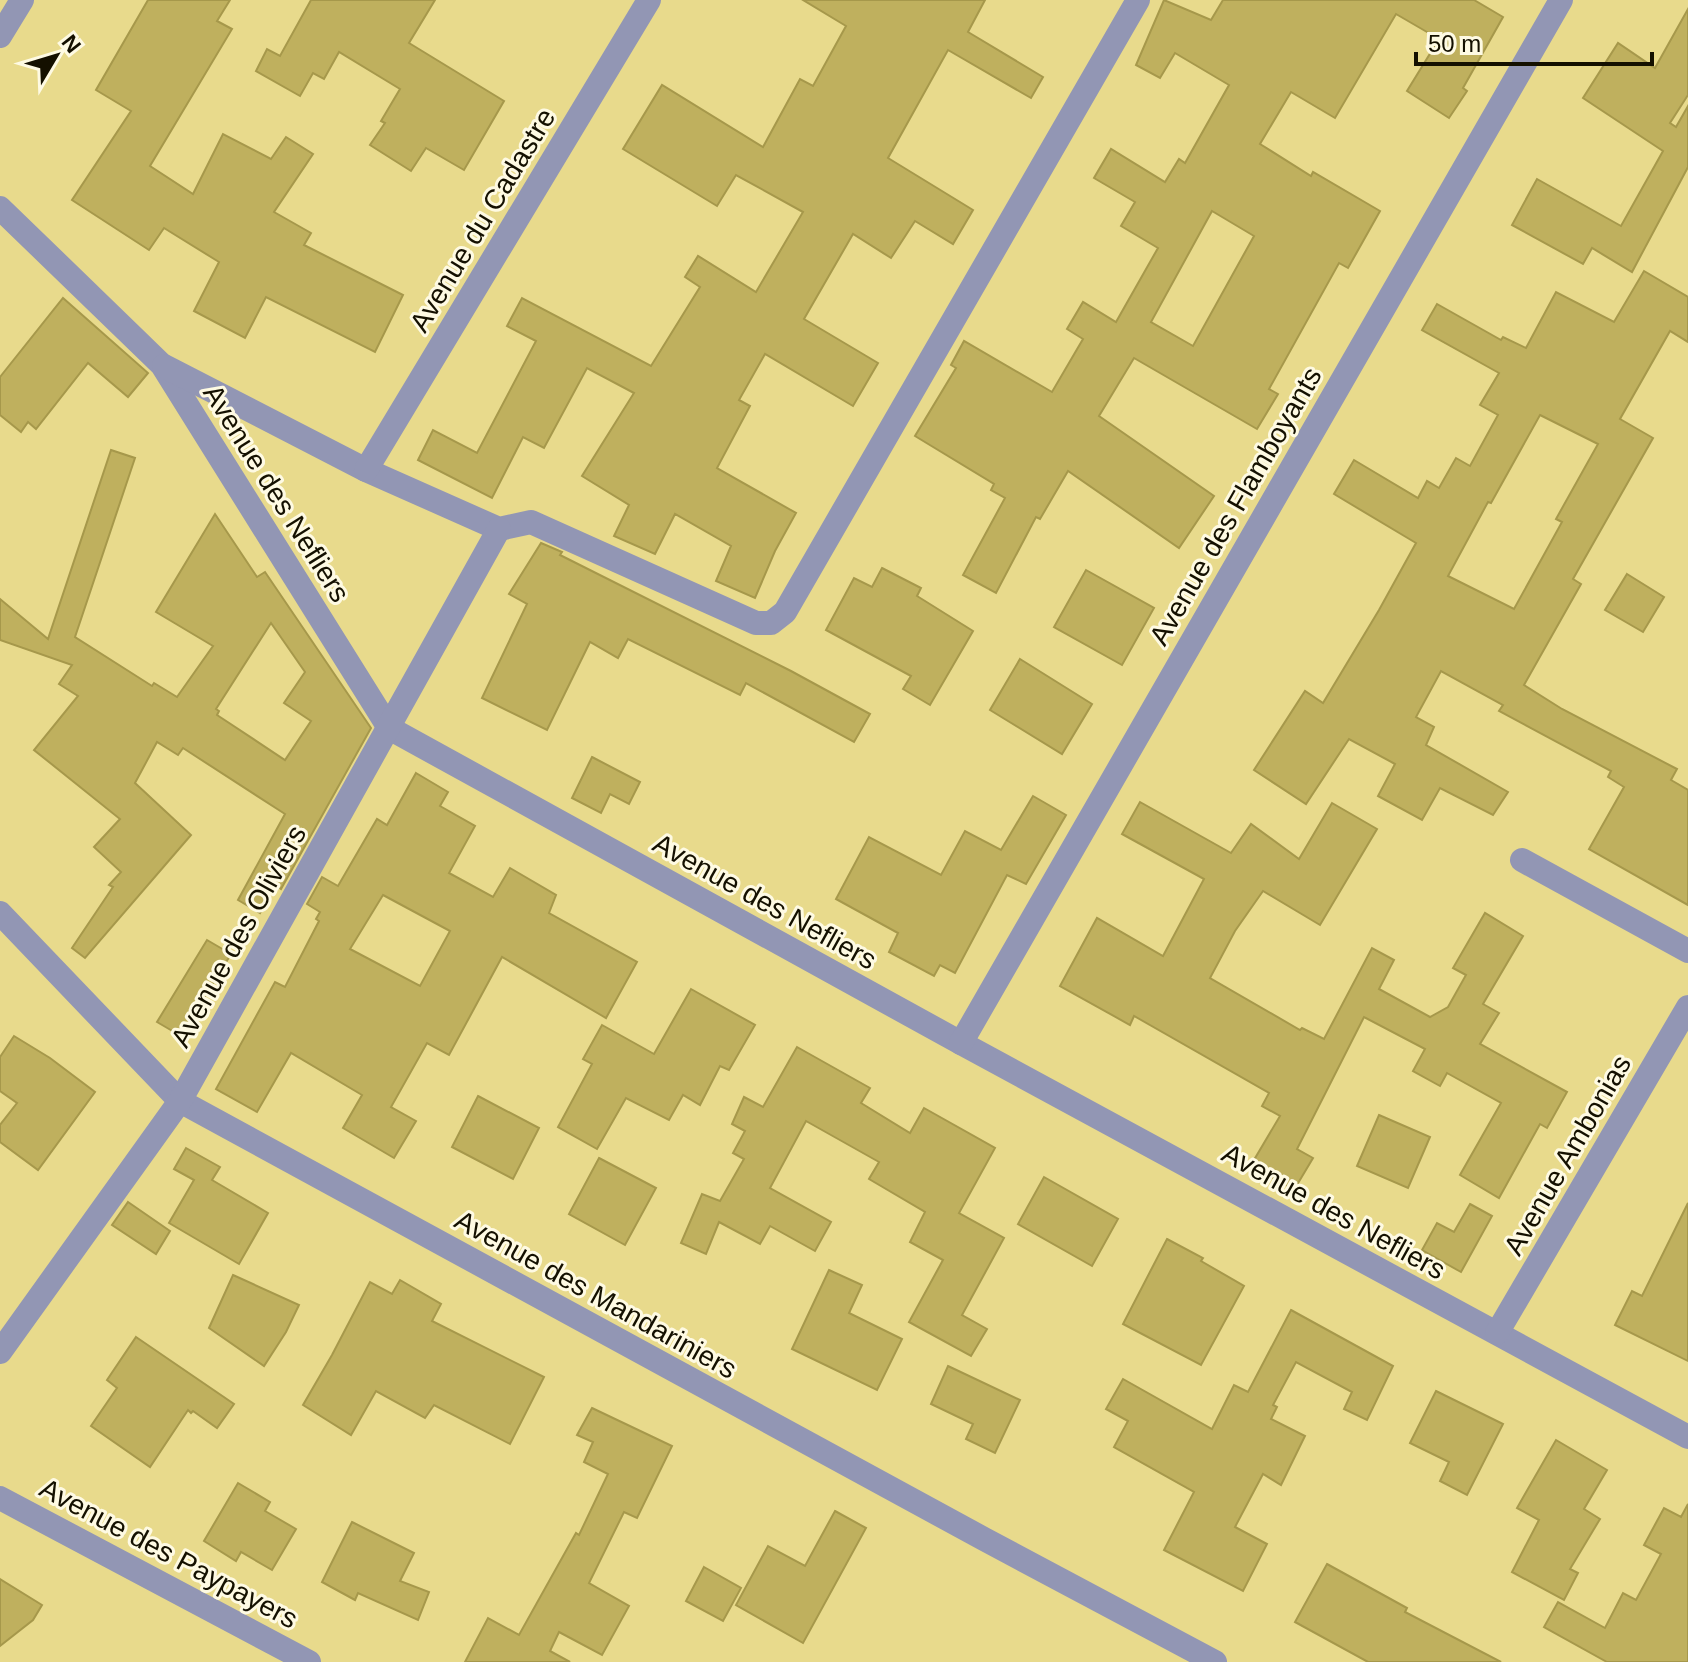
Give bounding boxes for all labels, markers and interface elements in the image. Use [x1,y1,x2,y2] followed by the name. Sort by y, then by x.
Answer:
[16,16,96,96] north arrow
[1416,16,1652,66] scale bar
[57,30,86,58] text: N
[1428,30,1481,57] text: 50 m
[404,103,561,337] street label: Avenue du Cadastre
[1143,362,1328,651] street label: Avenue des Flamboyants
[197,379,356,608] street label: Avenue des Nefliers
[165,820,312,1052] street label: Avenue des Oliviers
[648,827,882,976] street label: Avenue des Nefliers
[1498,1050,1637,1261] street label: Avenue Ambonias
[1217,1137,1451,1286] street label: Avenue des Nefliers
[450,1204,742,1385] street label: Avenue des Mandariniers
[35,1472,303,1635] street label: Avenue des Paypayers

